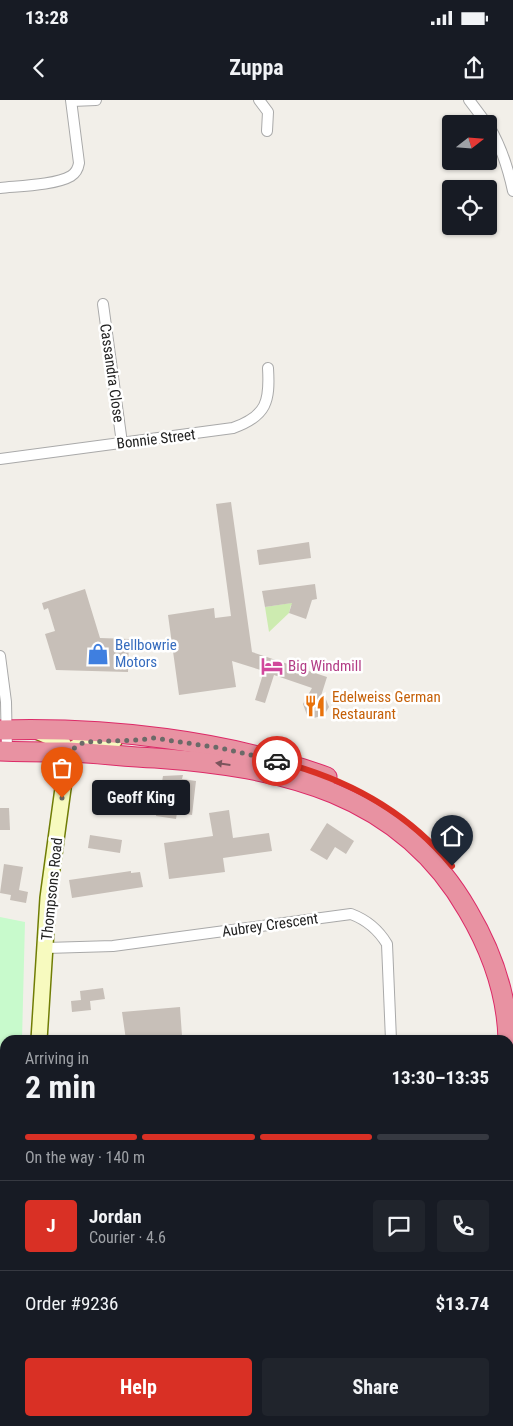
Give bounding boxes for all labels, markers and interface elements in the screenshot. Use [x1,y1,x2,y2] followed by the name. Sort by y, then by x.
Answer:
[25,6,69,29] text: 13:28
[25,54,53,82] icon: back
[460,54,488,82] icon: share
[229,55,284,80] text: Zuppa
[442,115,498,170] north arrow
[442,115,497,235] map controls
[442,180,497,235] button: locate
[96,322,128,424] street label: Cassandra Close
[116,425,196,453] street label: Bonnie Street
[115,636,177,671] place label: Bellbowrie Motors
[85,641,111,667] shop icon: Bellbowrie Motors
[259,653,285,679] hotel icon: Big Windmill
[288,657,362,675] place label: Big Windmill
[332,688,441,723] place label: Edelweiss German Restaurant
[302,693,328,719] restaurant icon: Edelweiss German Restaurant
[252,736,302,786] courier
[41,747,83,798] pin
[263,747,291,775] icon: car
[48,754,76,782] icon: bag
[214,760,230,768] one-way arrow
[92,780,190,816] callout: Geoff King
[107,788,175,807] text: Geoff King
[431,815,473,866] pin
[438,822,466,850] icon: home
[38,837,66,941] street label: Thompsons Road
[221,909,319,941] street label: Aubrey Crescent
[25,1049,89,1068] text: Arriving in
[391,1066,489,1089] text: 13:30–13:35
[25,1068,96,1106] text: 2 min
[25,1148,145,1167] text: On the way · 140 m
[373,1200,425,1252] button: chat
[437,1200,489,1252] button: phone
[89,1205,142,1228] text: Jordan
[46,1214,56,1237] text: J
[89,1228,166,1247] text: Courier · 4.6
[25,1292,118,1315] text: Order #9236
[435,1292,489,1315] text: $13.74
[25,1358,252,1416] button: Help
[262,1358,489,1416] button: Share

